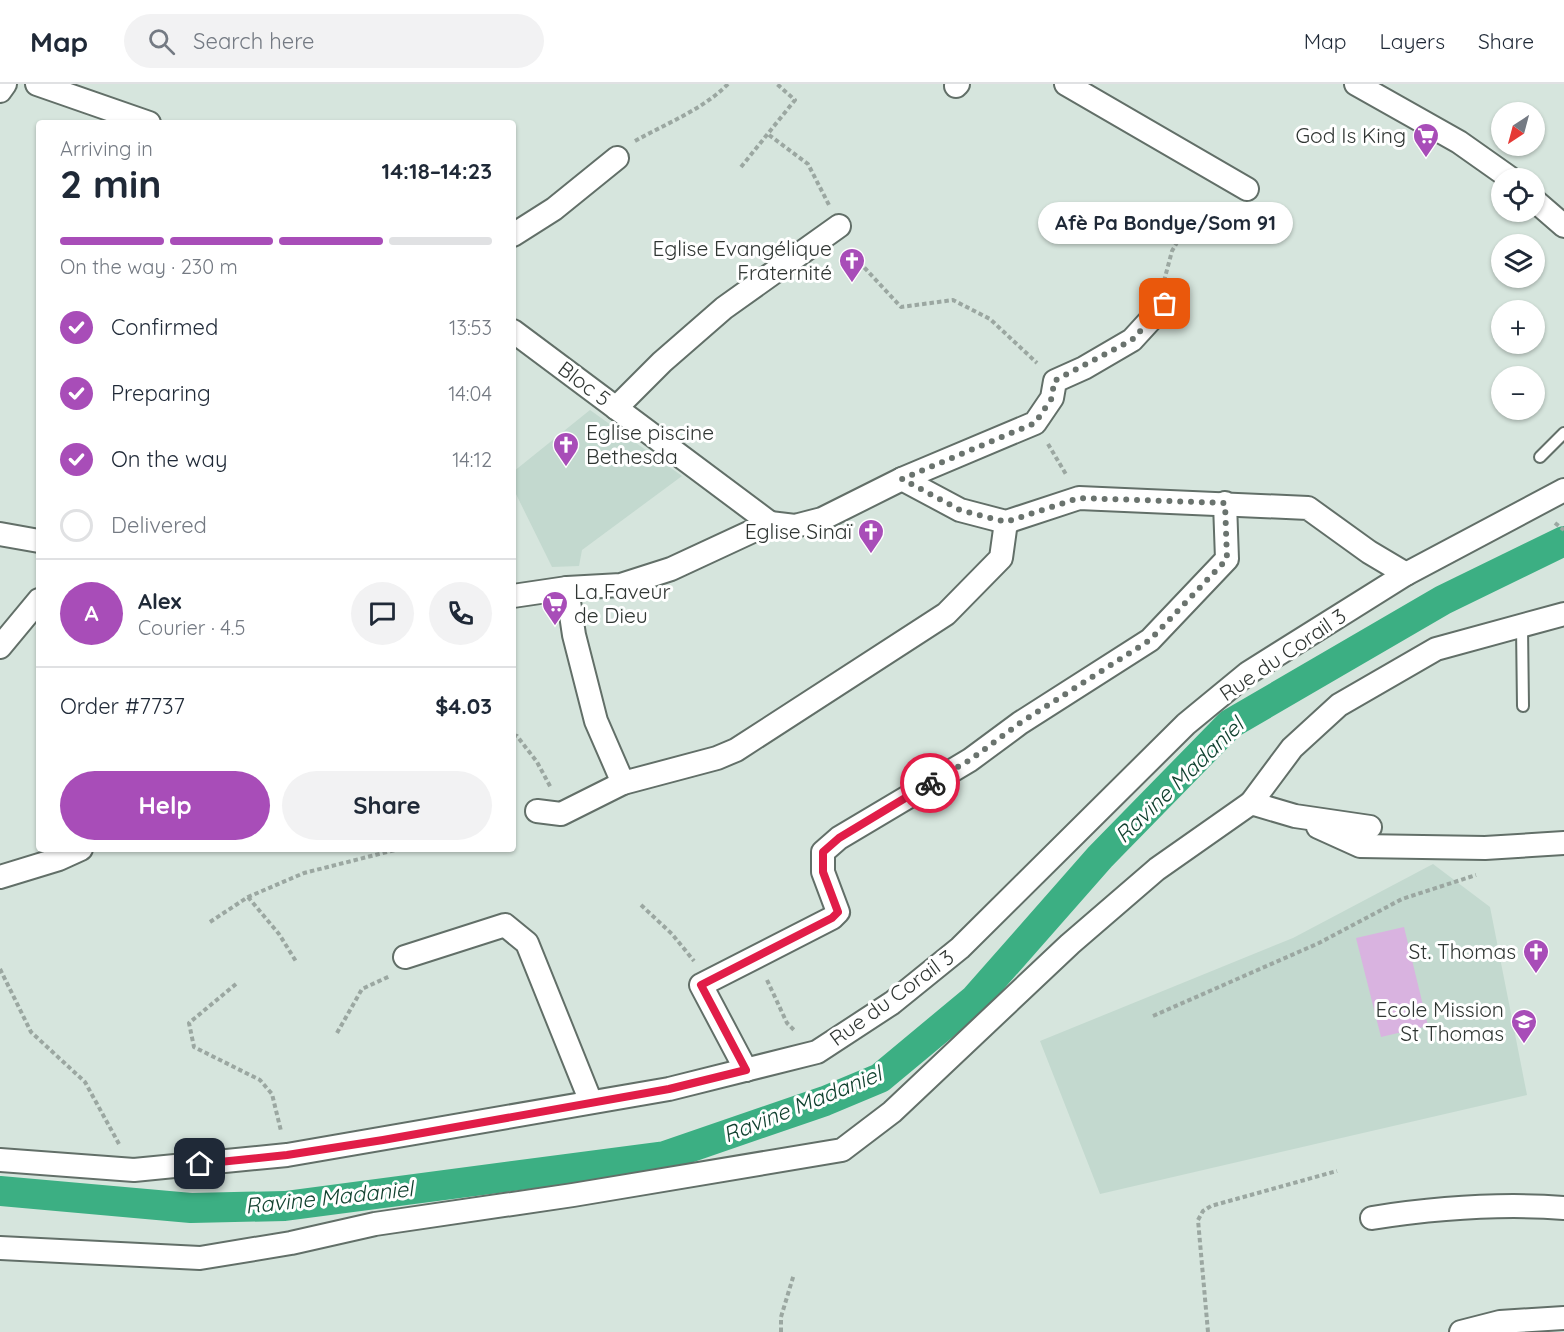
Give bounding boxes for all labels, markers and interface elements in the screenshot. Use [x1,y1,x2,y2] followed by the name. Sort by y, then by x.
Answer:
[124,14,544,68] search box
[30,24,88,59] text: Map
[145,25,178,58] icon: search
[193,27,315,55] text: Search here
[1304,28,1347,54] text: Map
[1380,28,1445,54] text: Layers
[1478,28,1534,54] text: Share
[1491,102,1545,156] north arrow
[1491,102,1545,420] map controls
[1411,121,1441,159] supermarket icon: God Is King
[1296,122,1406,148] place label: God Is King
[60,136,153,161] text: Arriving in
[382,157,492,185] text: 14:18–14:23
[60,159,162,208] text: 2 min
[1491,168,1545,222] button: locate
[1038,202,1292,244] callout: Afè Pa Bondye/Som 91
[1055,210,1276,235] text: Afè Pa Bondye/Som 91
[1491,234,1545,288] button: layers
[652,235,832,285] place label: Eglise Evangélique Fraternité
[837,246,867,284] church icon: Eglise Evangélique Fraternité
[60,254,238,279] text: On the way · 230 m
[1139,278,1190,329] pin
[1148,287,1181,320] icon: bag
[1491,300,1545,354] button: +
[60,311,93,344] icon: check
[111,313,218,341] text: Confirmed
[449,315,492,340] text: 13:53
[553,355,616,411] street label: Bloc 5
[1491,366,1545,420] button: −
[60,377,93,410] icon: check
[111,379,211,407] text: Preparing
[448,381,492,406] text: 14:04
[586,419,714,469] place label: Eglise piscine Bethesda
[551,430,581,468] church icon: Eglise piscine Bethesda
[60,443,93,476] icon: check
[111,445,227,473] text: On the way
[452,447,492,472] text: 14:12
[111,511,207,539] text: Delivered
[856,517,886,555] church icon: Eglise Sinaï
[745,518,853,544] place label: Eglise Sinaï
[574,578,670,628] place label: La Faveur de Dieu
[351,582,414,645] button: chat
[429,582,492,645] button: phone
[138,587,181,615] text: Alex
[540,589,570,627] supermarket icon: La Faveur de Dieu
[84,599,99,627] text: A
[1214,602,1351,706] street label: Rue du Corail 3
[138,615,245,640] text: Courier · 4.5
[60,692,185,720] text: Order #7737
[435,692,492,720] text: $4.03
[1109,709,1251,849] water label: Ravine Madaniel
[900,753,960,813] courier
[914,767,947,800] icon: bike
[60,771,270,840] button: Help
[282,771,492,840] button: Share
[1521,937,1551,975] church icon: St. Thomas
[1409,938,1516,964] place label: St. Thomas
[824,943,959,1051] street label: Rue du Corail 3
[1376,996,1504,1046] place label: Ecole Mission St Thomas
[1509,1007,1539,1045] school or university icon: Ecole Mission St Thomas
[719,1058,888,1149] water label: Ravine Madaniel
[174,1138,225,1189] pin
[183,1147,216,1180] icon: home
[244,1174,417,1220] water label: Ravine Madaniel

